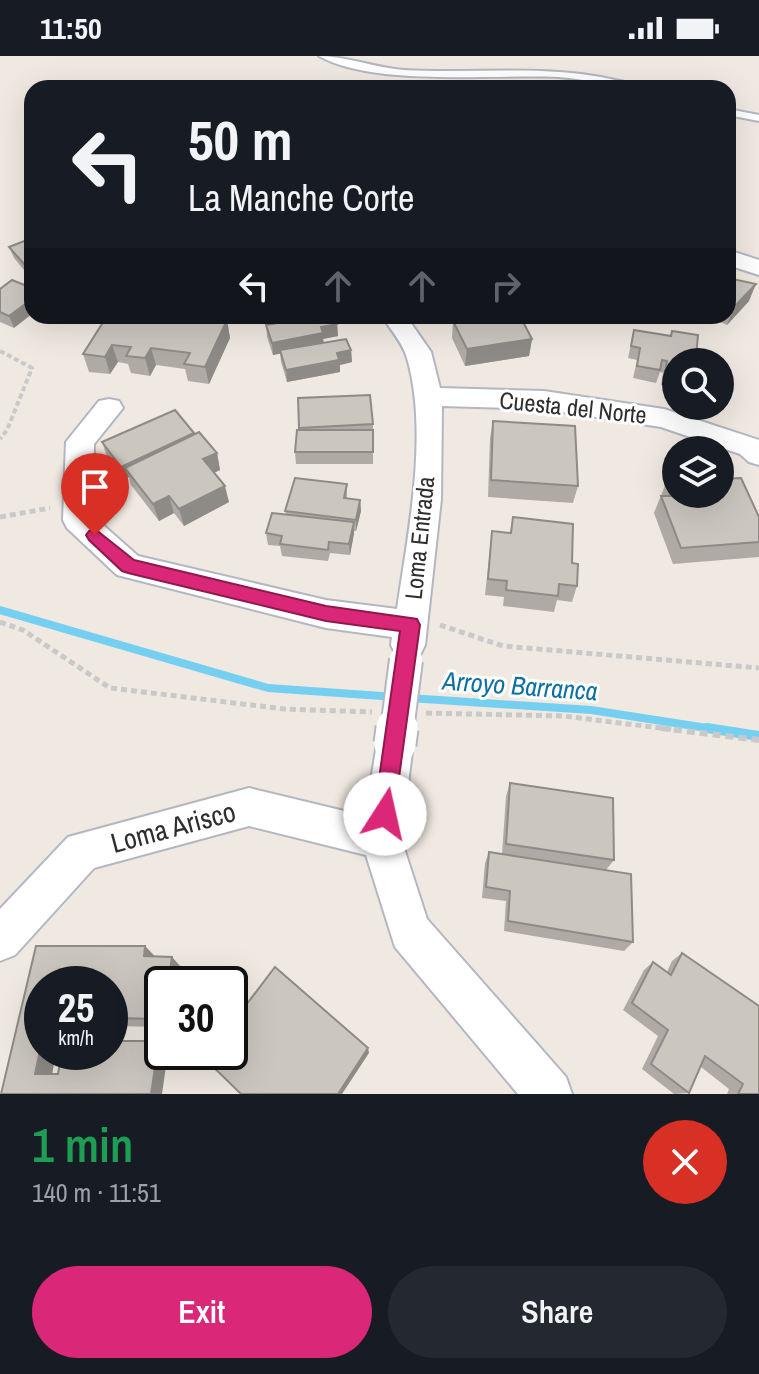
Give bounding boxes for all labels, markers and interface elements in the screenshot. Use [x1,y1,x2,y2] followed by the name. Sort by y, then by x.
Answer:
[40,8,102,48] text: 11:50
[188,102,293,177] text: 50 m
[56,112,160,216] icon: left
[188,174,414,222] text: La Manche Corte
[232,264,276,308] icon: left
[316,264,360,308] icon: ahead
[400,264,444,308] icon: ahead
[484,264,528,308] icon: right
[662,348,734,508] map controls
[662,348,734,420] button: search
[498,383,648,431] street label: Cuesta del Norte
[662,436,734,508] button: layers
[61,453,129,535] pin
[73,465,117,509] icon: arrive
[397,475,441,601] street label: Loma Entrada
[440,663,599,708] water label: Arroyo Barranca
[343,772,427,856] position arrow
[106,792,240,862] street label: Loma Arisco
[144,966,248,1070] speed limit sign: 30
[58,981,94,1034] text: 25
[58,1024,94,1051] text: km/h
[32,1112,133,1177] text: 1 min
[643,1120,727,1204] button: close
[32,1175,161,1210] text: 140 m · 11:51
[32,1266,372,1358] button: Exit
[388,1266,727,1358] button: Share

